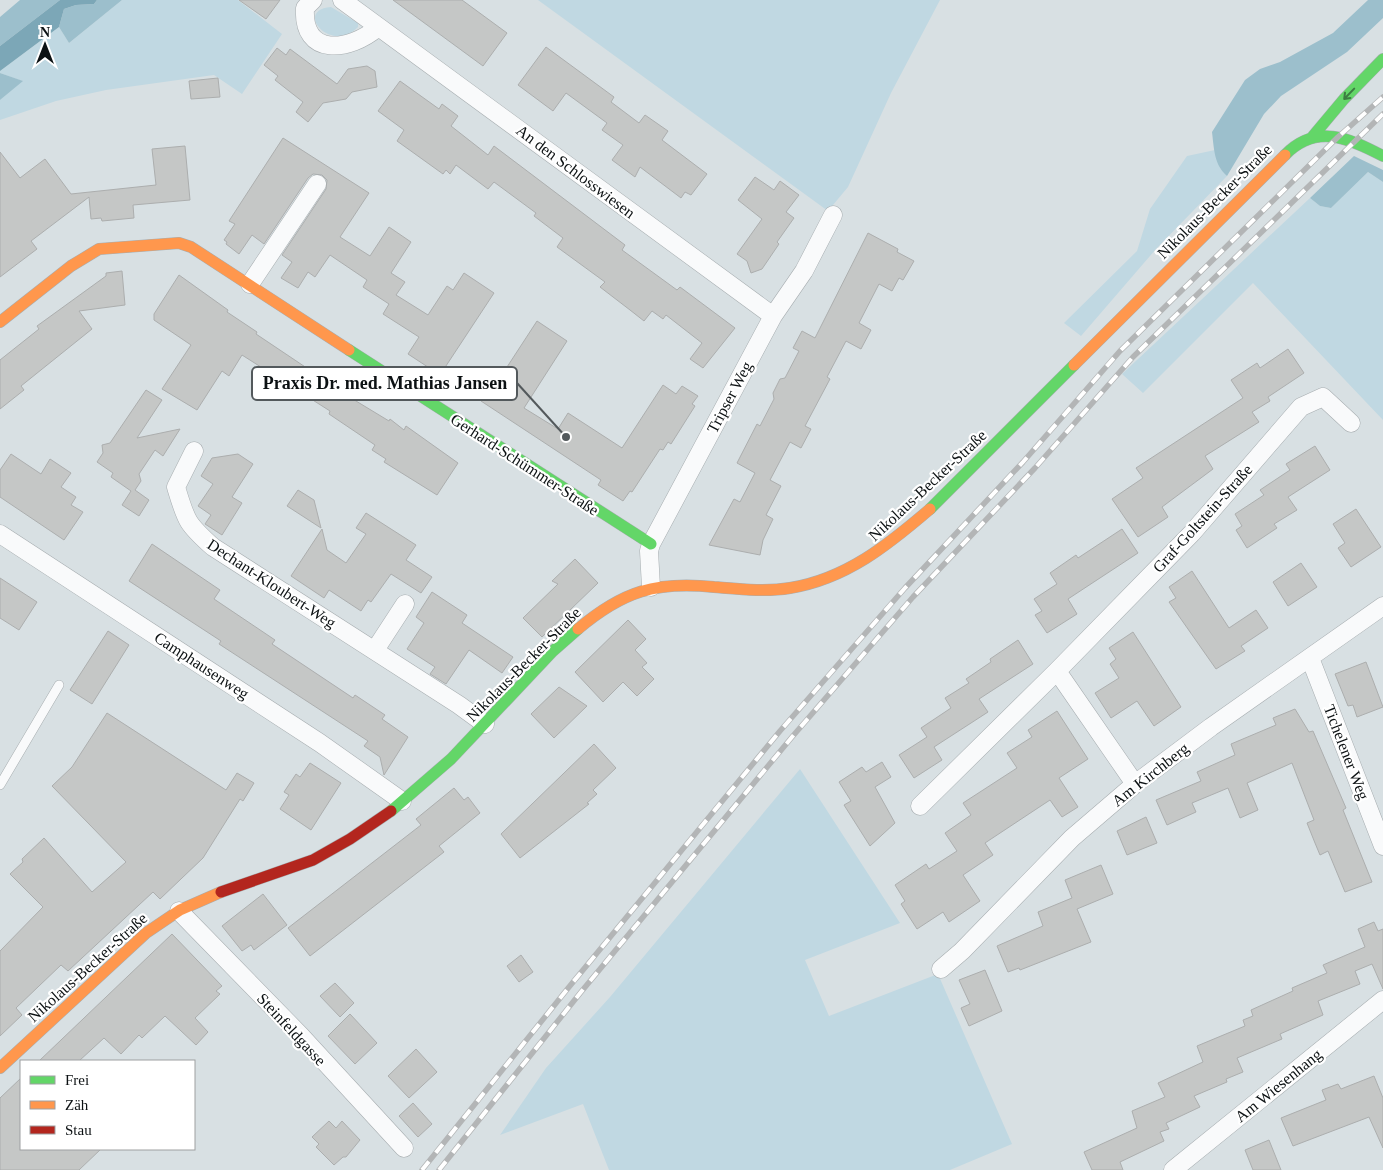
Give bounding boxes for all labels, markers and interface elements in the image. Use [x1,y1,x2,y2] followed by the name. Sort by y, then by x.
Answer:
[20,20,70,70] north arrow
[40,25,50,40] text: N
[1343,88,1355,101] one-way arrow
[513,121,638,222] street label: An den Schlosswiesen
[1154,141,1275,262] street label: Nikolaus-Becker-Straße
[704,359,756,436] street label: Tripser Weg
[252,367,517,400] callout: Praxis Dr. med. Mathias Jansen
[263,373,507,393] text: Praxis Dr. med. Mathias Jansen
[448,410,602,519] street label: Gerhard-Schümmer-Straße
[865,427,990,544] street label: Nikolaus-Becker-Straße
[1149,461,1255,576] street label: Graf-Goltstein-Straße
[204,536,339,632] street label: Dechant-Kloubert-Weg
[463,604,584,725] street label: Nikolaus-Becker-Straße
[151,629,252,703] street label: Camphausenweg
[1320,702,1372,802] street label: Tichelener Weg
[1109,739,1193,810] street label: Am Kirchberg
[24,909,150,1025] street label: Nikolaus-Becker-Straße
[253,990,329,1070] street label: Steinfeldgasse
[1232,1045,1326,1126] street label: Am Wiesenhang
[20,1060,195,1150] legend
[65,1072,89,1088] text: Frei
[65,1097,89,1113] text: Zäh
[65,1122,92,1138] text: Stau

